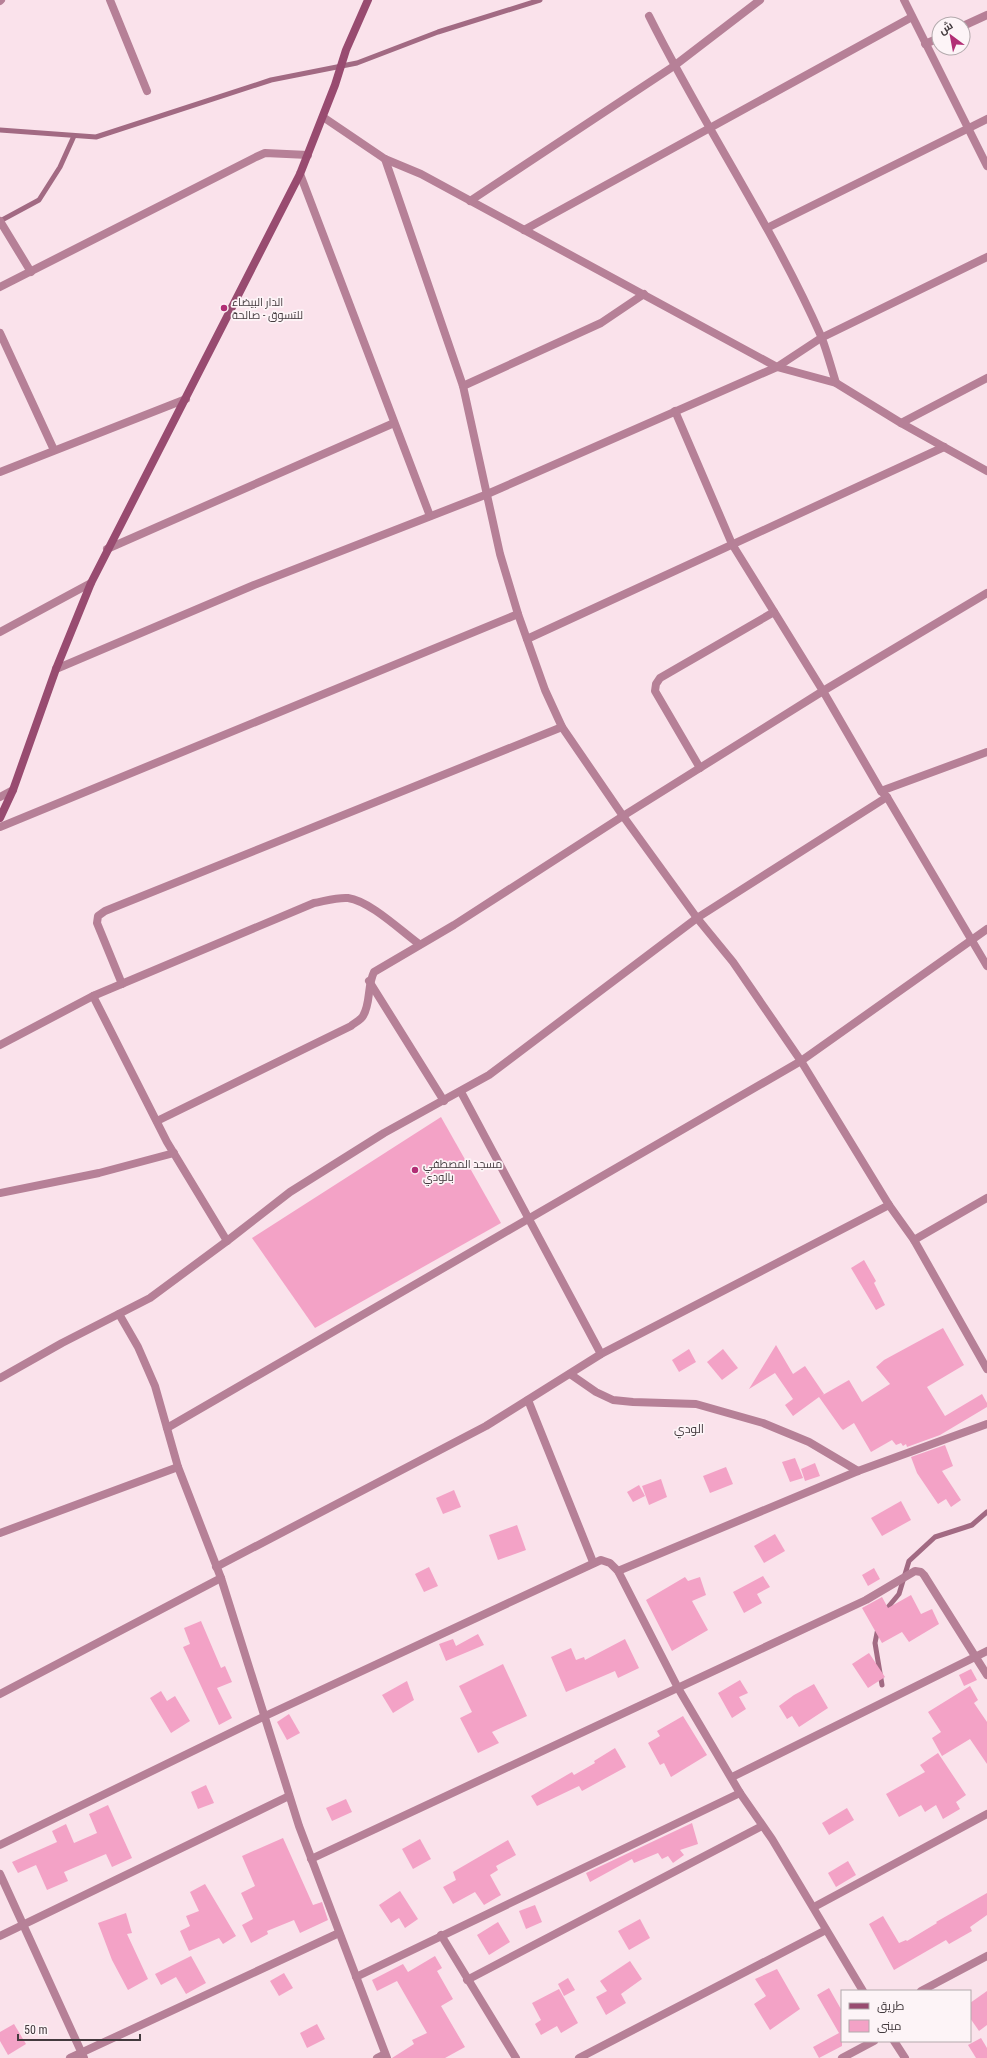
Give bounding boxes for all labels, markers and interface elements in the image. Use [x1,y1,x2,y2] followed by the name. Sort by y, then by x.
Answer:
[931,16,971,56] north arrow
[937,19,955,37] text: ش
[232,296,303,322] place label: الدار البيضاء للتسوق - صالحة
[219,303,229,313] marker: الدار البيضاء للتسوق - صالحة
[423,1158,502,1186] place label: مسجد المصطفي بالودي
[410,1165,420,1175] marker: مسجد المصطفي بالودي
[674,1422,704,1439] district label: الودي
[841,1990,971,2042] legend
[877,1999,905,2013] text: طريق
[18,2016,140,2042] scale bar
[877,2019,902,2033] text: مبنى
[24,2023,48,2037] text: 50 m

